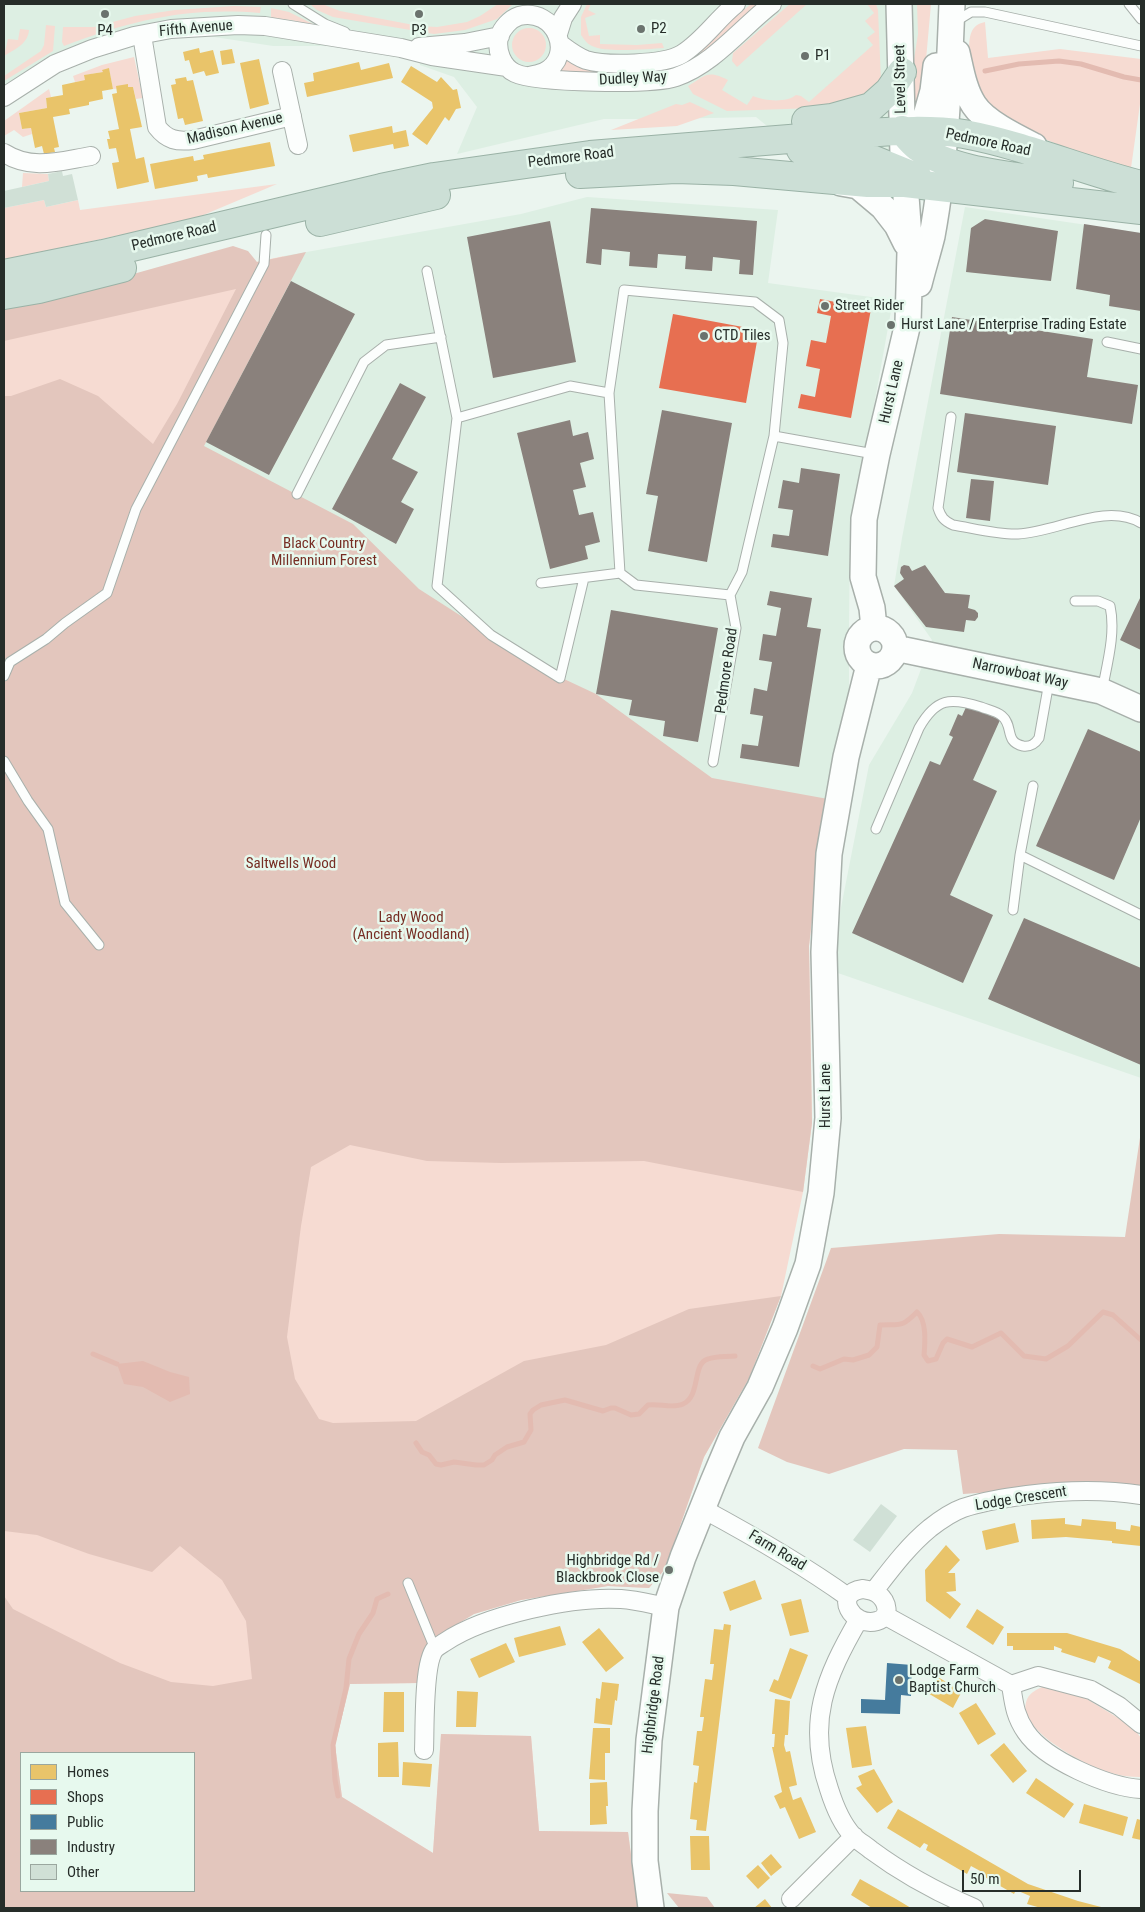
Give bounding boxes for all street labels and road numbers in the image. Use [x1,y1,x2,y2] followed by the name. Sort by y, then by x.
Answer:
[159,17,233,41] street label: Fifth Avenue
[891,44,911,114] street label: Level Street
[599,68,667,90] street label: Dudley Way
[185,109,285,149] street label: Madison Avenue
[944,125,1032,161] street label: Pedmore Road
[527,144,615,172] street label: Pedmore Road
[130,218,218,256] street label: Pedmore Road
[876,359,908,425] street label: Hurst Lane
[712,627,742,715] street label: Pedmore Road
[971,655,1069,693] street label: Narrowboat Way
[817,1064,835,1128] street label: Hurst Lane
[974,1483,1068,1515] street label: Lodge Crescent
[745,1527,809,1575] street label: Farm Road
[639,1655,669,1755] street label: Highbridge Road

